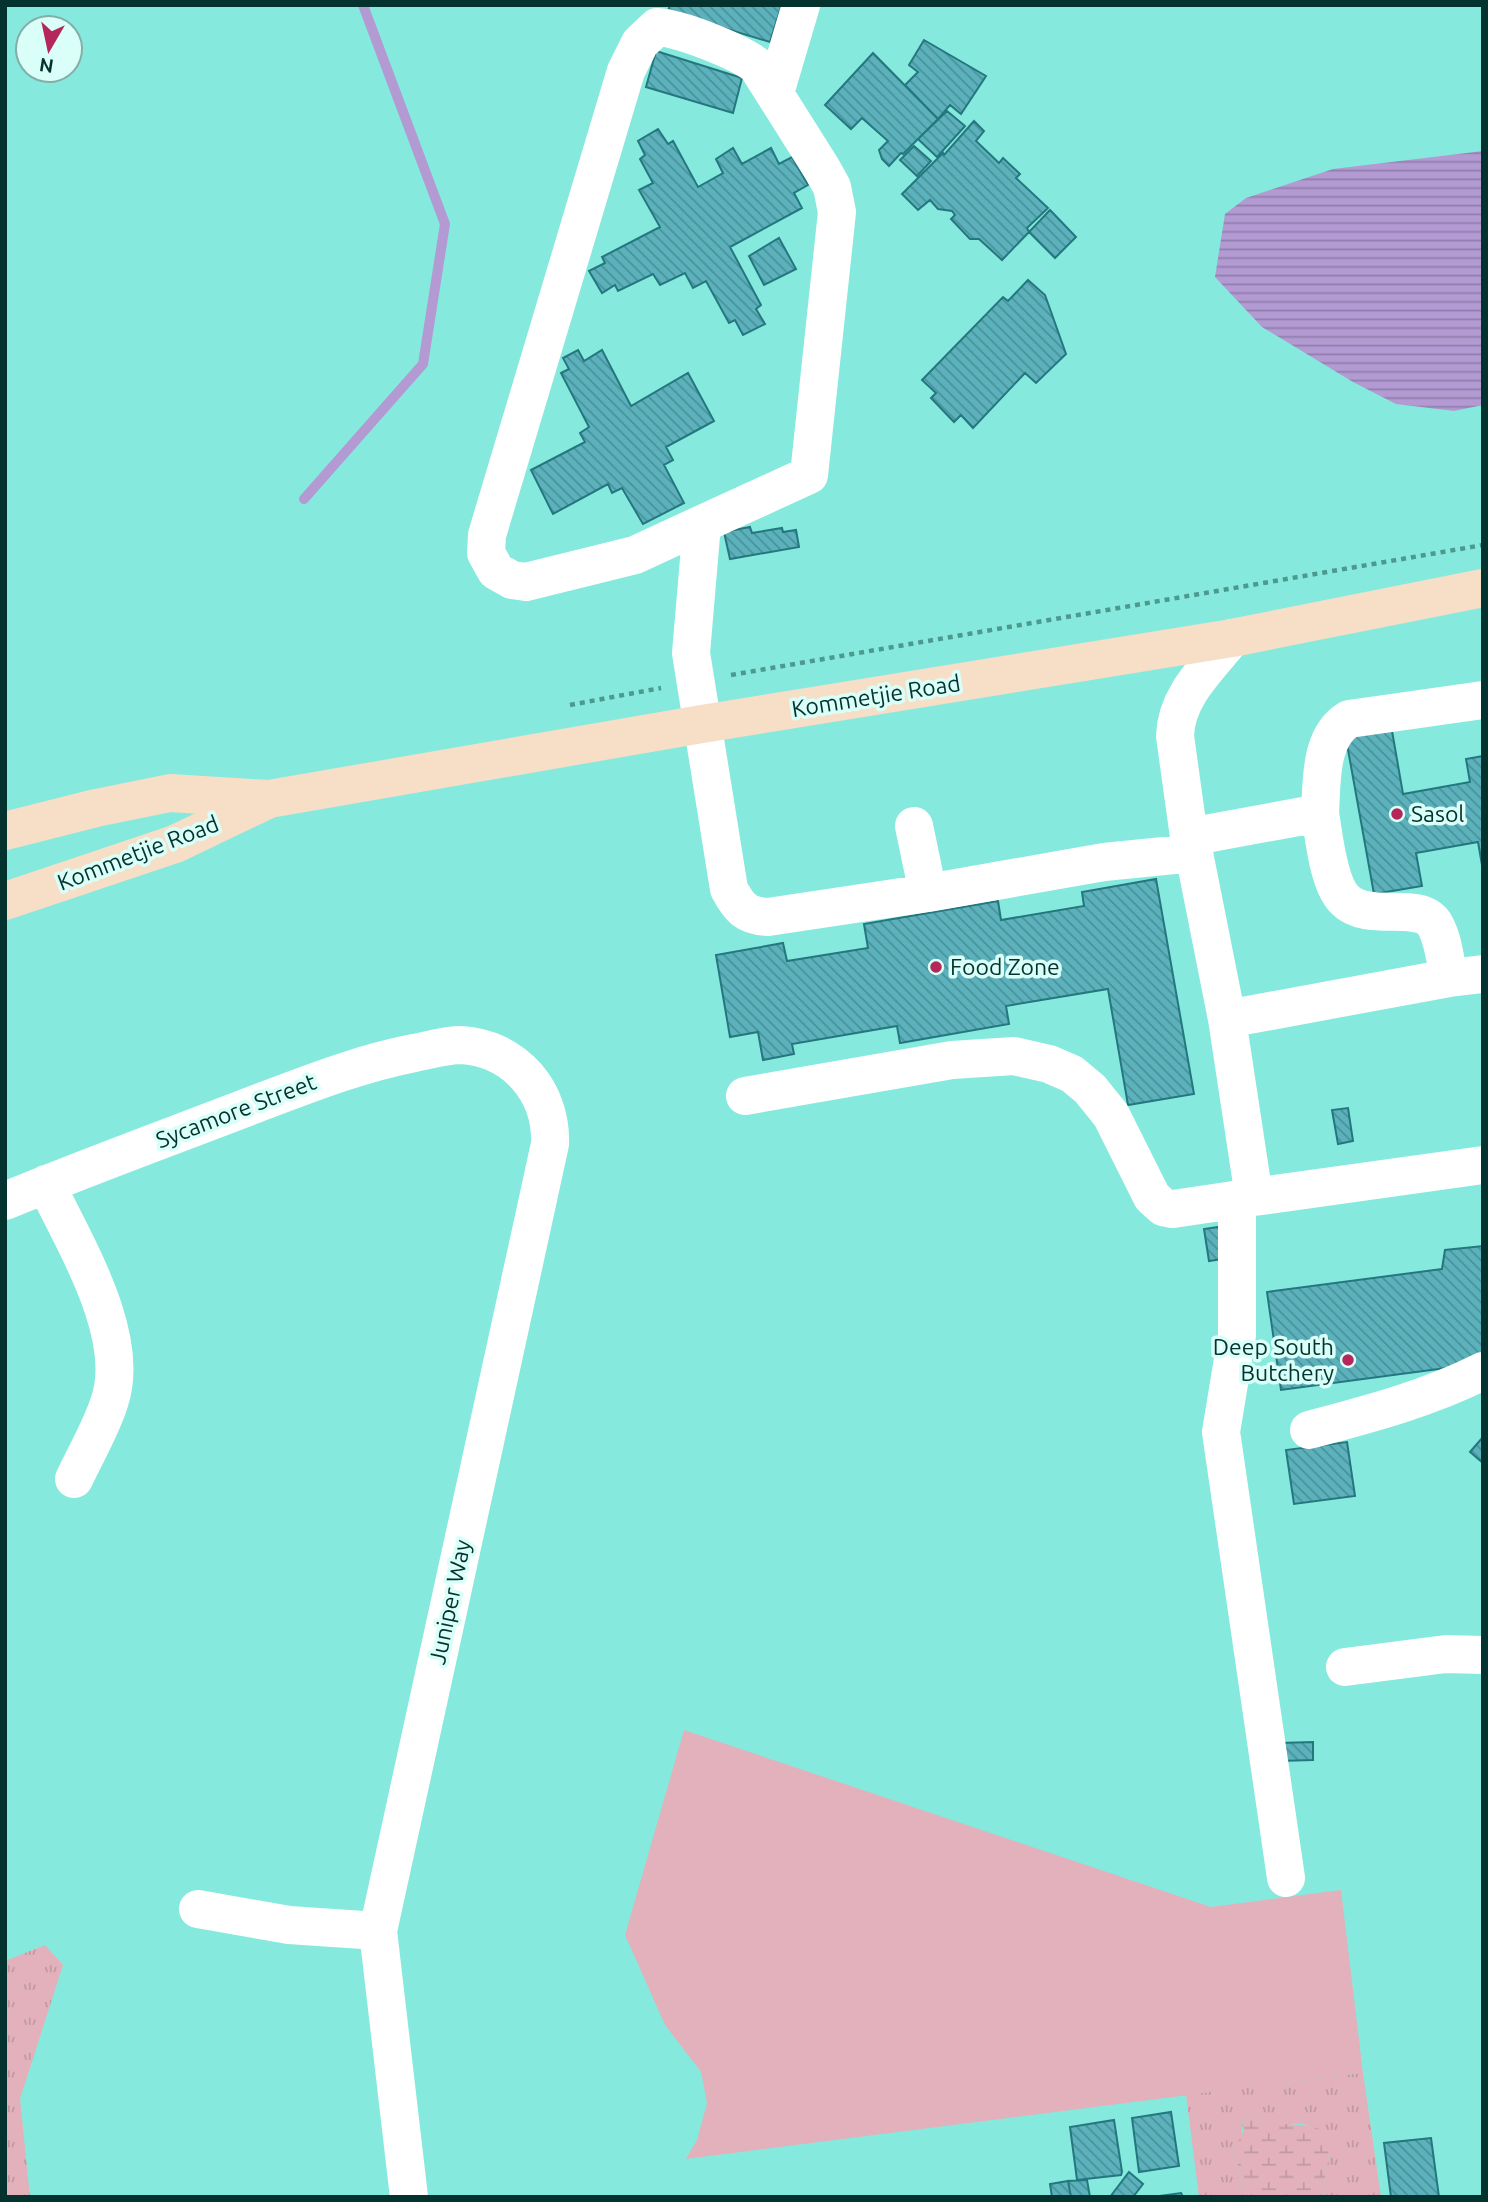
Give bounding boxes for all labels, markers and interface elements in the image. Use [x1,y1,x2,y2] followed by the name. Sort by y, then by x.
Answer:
[14,14,84,84] north arrow
[38,54,55,78] text: N
[790,670,962,721] street label: Kommetjie Road
[1411,801,1464,826] place label: Sasol
[1389,806,1405,822] marker: Sasol
[54,810,222,895] street label: Kommetjie Road
[950,954,1060,979] place label: Food Zone
[928,959,944,975] marker: Food Zone
[152,1069,319,1153] street label: Sycamore Street
[1213,1334,1334,1385] place label: Deep South Butchery
[1340,1352,1356,1368] marker: Deep South Butchery
[424,1537,475,1667] street label: Juniper Way

